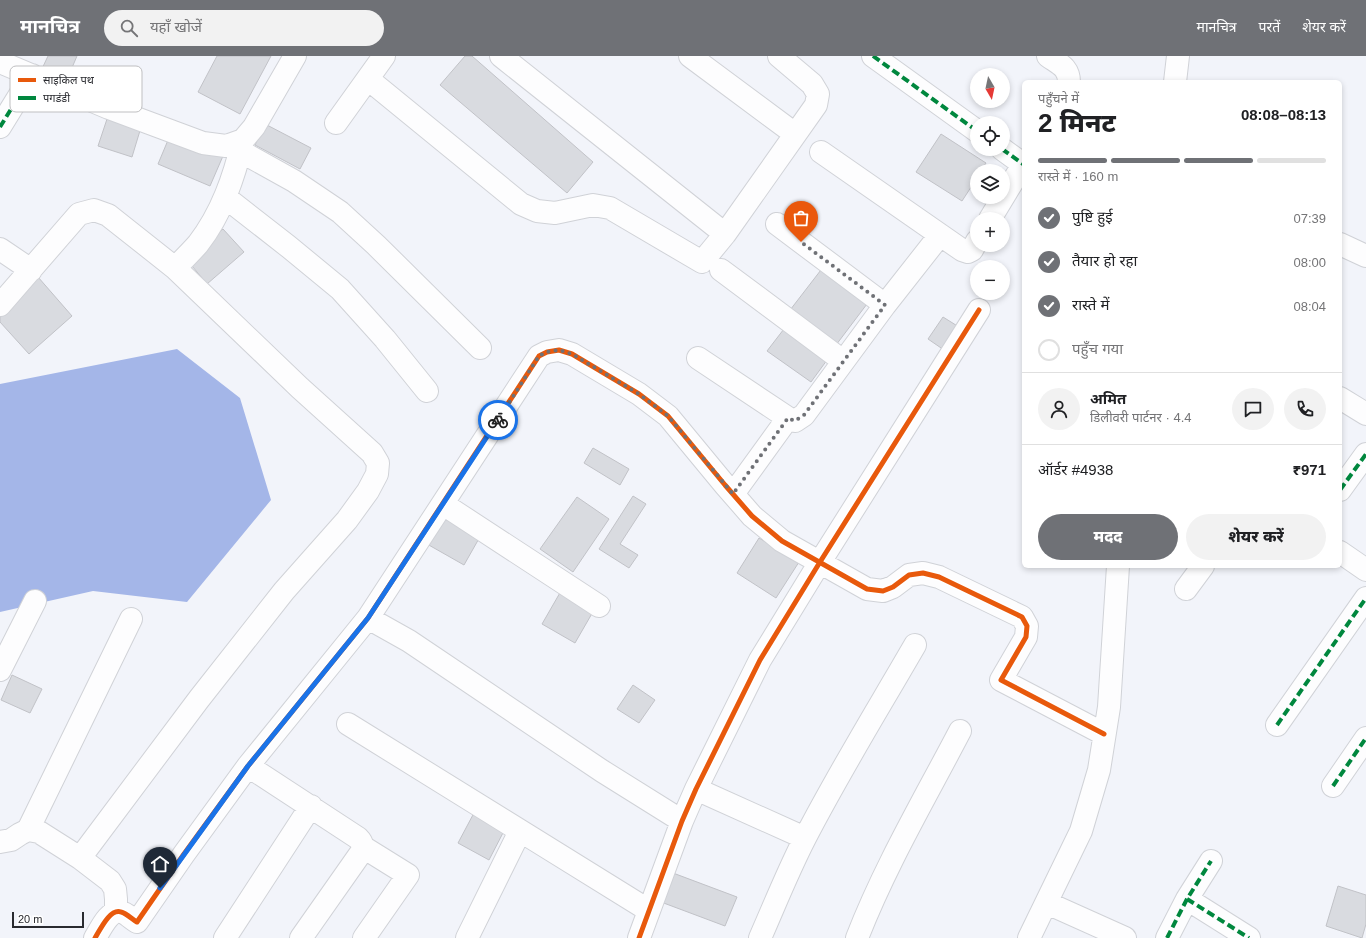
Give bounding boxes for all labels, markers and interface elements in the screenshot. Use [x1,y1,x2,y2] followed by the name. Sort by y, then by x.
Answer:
[104,10,384,46] search box
[20,16,80,37] text: मानचित्र
[118,17,140,39] icon: search
[150,18,202,35] text: यहाँ खोजें
[1197,19,1237,35] text: मानचित्र
[1259,19,1280,35] text: परतें
[1302,19,1346,35] text: शेयर करें
[10,66,142,112] legend
[970,68,1010,108] north arrow
[970,68,1010,300] map controls
[43,74,95,86] text: साइकिल पथ
[1038,91,1079,106] text: पहुँचने में
[43,92,70,104] text: पगडंडी
[1241,106,1326,123] text: 08:08–08:13
[1038,108,1116,138] text: 2 मिनट
[970,116,1010,156] button: locate
[970,164,1010,204] button: layers
[1038,169,1118,184] text: रास्ते में · 160 m
[784,201,818,242] pin
[790,207,812,229] icon: bag
[1038,207,1060,229] icon: check
[1072,208,1113,225] text: पुष्टि हुई
[1293,211,1326,226] text: 07:39
[970,212,1010,252] button: +
[1038,251,1060,273] icon: check
[1072,252,1137,269] text: तैयार हो रहा
[1293,255,1326,270] text: 08:00
[970,260,1010,300] button: −
[1038,295,1060,317] icon: check
[1072,296,1110,313] text: रास्ते में
[1293,299,1326,314] text: 08:04
[1072,340,1123,357] text: पहुँच गया
[1038,388,1080,430] button: person
[1232,388,1274,430] button: chat
[1284,388,1326,430] button: phone
[1090,390,1126,407] text: अमित
[478,400,518,440] courier
[487,409,509,431] icon: bike
[1090,410,1192,425] text: डिलीवरी पार्टनर · 4.4
[1038,461,1113,478] text: ऑर्डर #4938
[1292,461,1326,478] text: ₹971
[1038,514,1178,560] button: मदद
[1186,514,1326,560] button: शेयर करें
[143,847,177,888] pin
[149,853,171,875] icon: home
[12,910,84,929] scale bar
[18,913,42,925] text: 20 m

